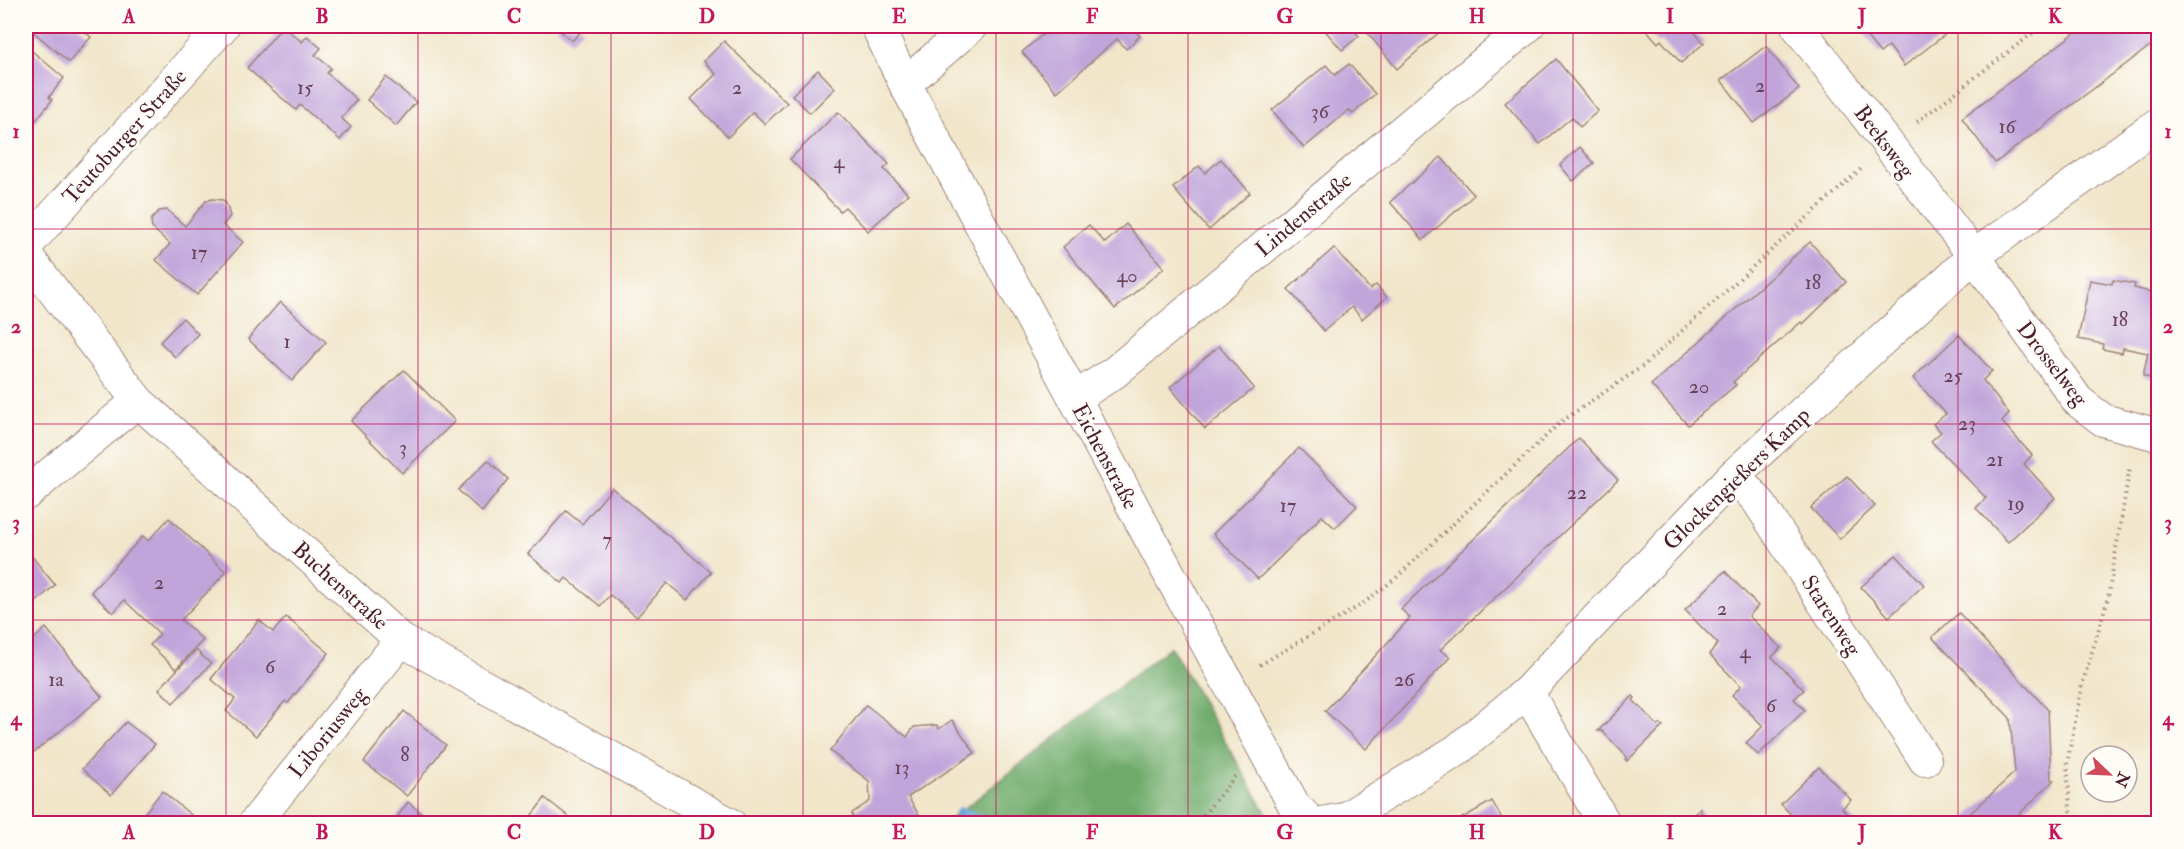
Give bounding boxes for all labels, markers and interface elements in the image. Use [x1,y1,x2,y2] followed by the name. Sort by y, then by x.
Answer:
[122,4,136,29] text: A
[315,4,329,29] text: B
[507,4,521,29] text: C
[699,4,715,29] text: D
[892,4,907,29] text: E
[1086,4,1099,29] text: F
[1277,4,1294,29] text: G
[1469,4,1485,29] text: H
[1666,4,1674,29] text: I
[1857,4,1866,29] text: J
[2048,4,2063,29] text: K
[57,63,193,210] street label: Teutoburger Straße
[1755,73,1765,98] house number: 2
[297,75,313,100] house number: 15
[732,75,742,100] house number: 2
[1311,99,1330,124] house number: 36
[1848,100,1921,185] street label: Beeksweg
[1998,114,2016,139] house number: 16
[12,119,20,144] text: 1
[2164,119,2172,144] text: 1
[834,149,846,174] house number: 4
[1250,166,1358,263] street label: Lindenstraße
[191,240,207,265] house number: 17
[1116,263,1138,288] house number: 40
[1805,270,1821,295] house number: 18
[2112,307,2128,332] house number: 18
[11,314,21,339] text: 2
[2163,314,2173,339] text: 2
[2010,316,2095,412] street label: Drosselweg
[283,329,291,354] house number: 1
[1944,363,1963,388] house number: 25
[1689,374,1709,399] house number: 20
[1066,399,1145,514] street label: Eichenstraße
[1657,401,1817,557] street label: Glockengießers Kamp
[1958,411,1976,436] house number: 23
[399,435,407,460] house number: 3
[1986,447,2004,472] house number: 21
[1567,480,1587,505] house number: 22
[2007,491,2025,516] house number: 19
[1280,493,1296,518] house number: 17
[12,510,20,535] text: 3
[2164,510,2172,535] text: 3
[602,527,612,552] house number: 7
[286,535,394,636] street label: Buchenstraße
[154,570,164,595] house number: 2
[1795,570,1868,662] street label: Starenweg
[1717,596,1727,621] house number: 2
[1740,639,1752,664] house number: 4
[265,654,276,679] house number: 6
[48,667,64,692] house number: 1a
[1394,667,1415,692] house number: 26
[282,680,374,784] street label: Liboriusweg
[1766,693,1777,718] house number: 6
[10,706,23,731] text: 4
[2162,706,2175,731] text: 4
[400,742,410,767] house number: 8
[2079,744,2139,804] north arrow
[895,755,909,780] house number: 13
[2110,768,2134,791] text: N
[122,820,136,845] text: A
[315,820,329,845] text: B
[507,820,521,845] text: C
[699,820,715,845] text: D
[892,820,907,845] text: E
[1086,820,1099,845] text: F
[1277,820,1294,845] text: G
[1469,820,1485,845] text: H
[1666,820,1674,845] text: I
[1857,820,1866,845] text: J
[2048,820,2063,845] text: K

